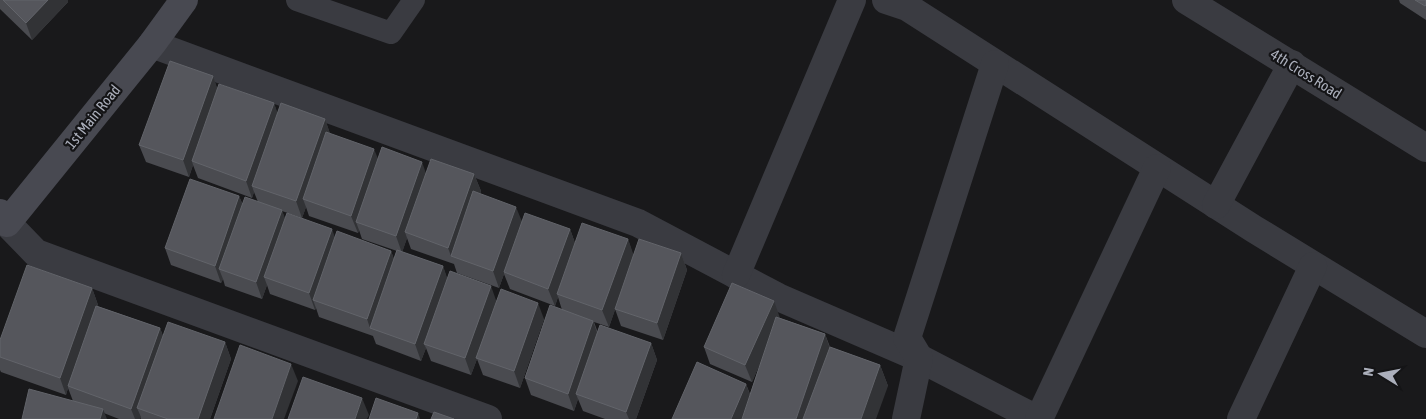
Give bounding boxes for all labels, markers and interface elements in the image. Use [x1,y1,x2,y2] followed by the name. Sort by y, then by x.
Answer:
[1268,45,1345,102] street label: 4th Cross Road
[62,81,124,152] street label: 1st Main Road
[1356,349,1406,399] north arrow
[1360,366,1377,377] text: N

